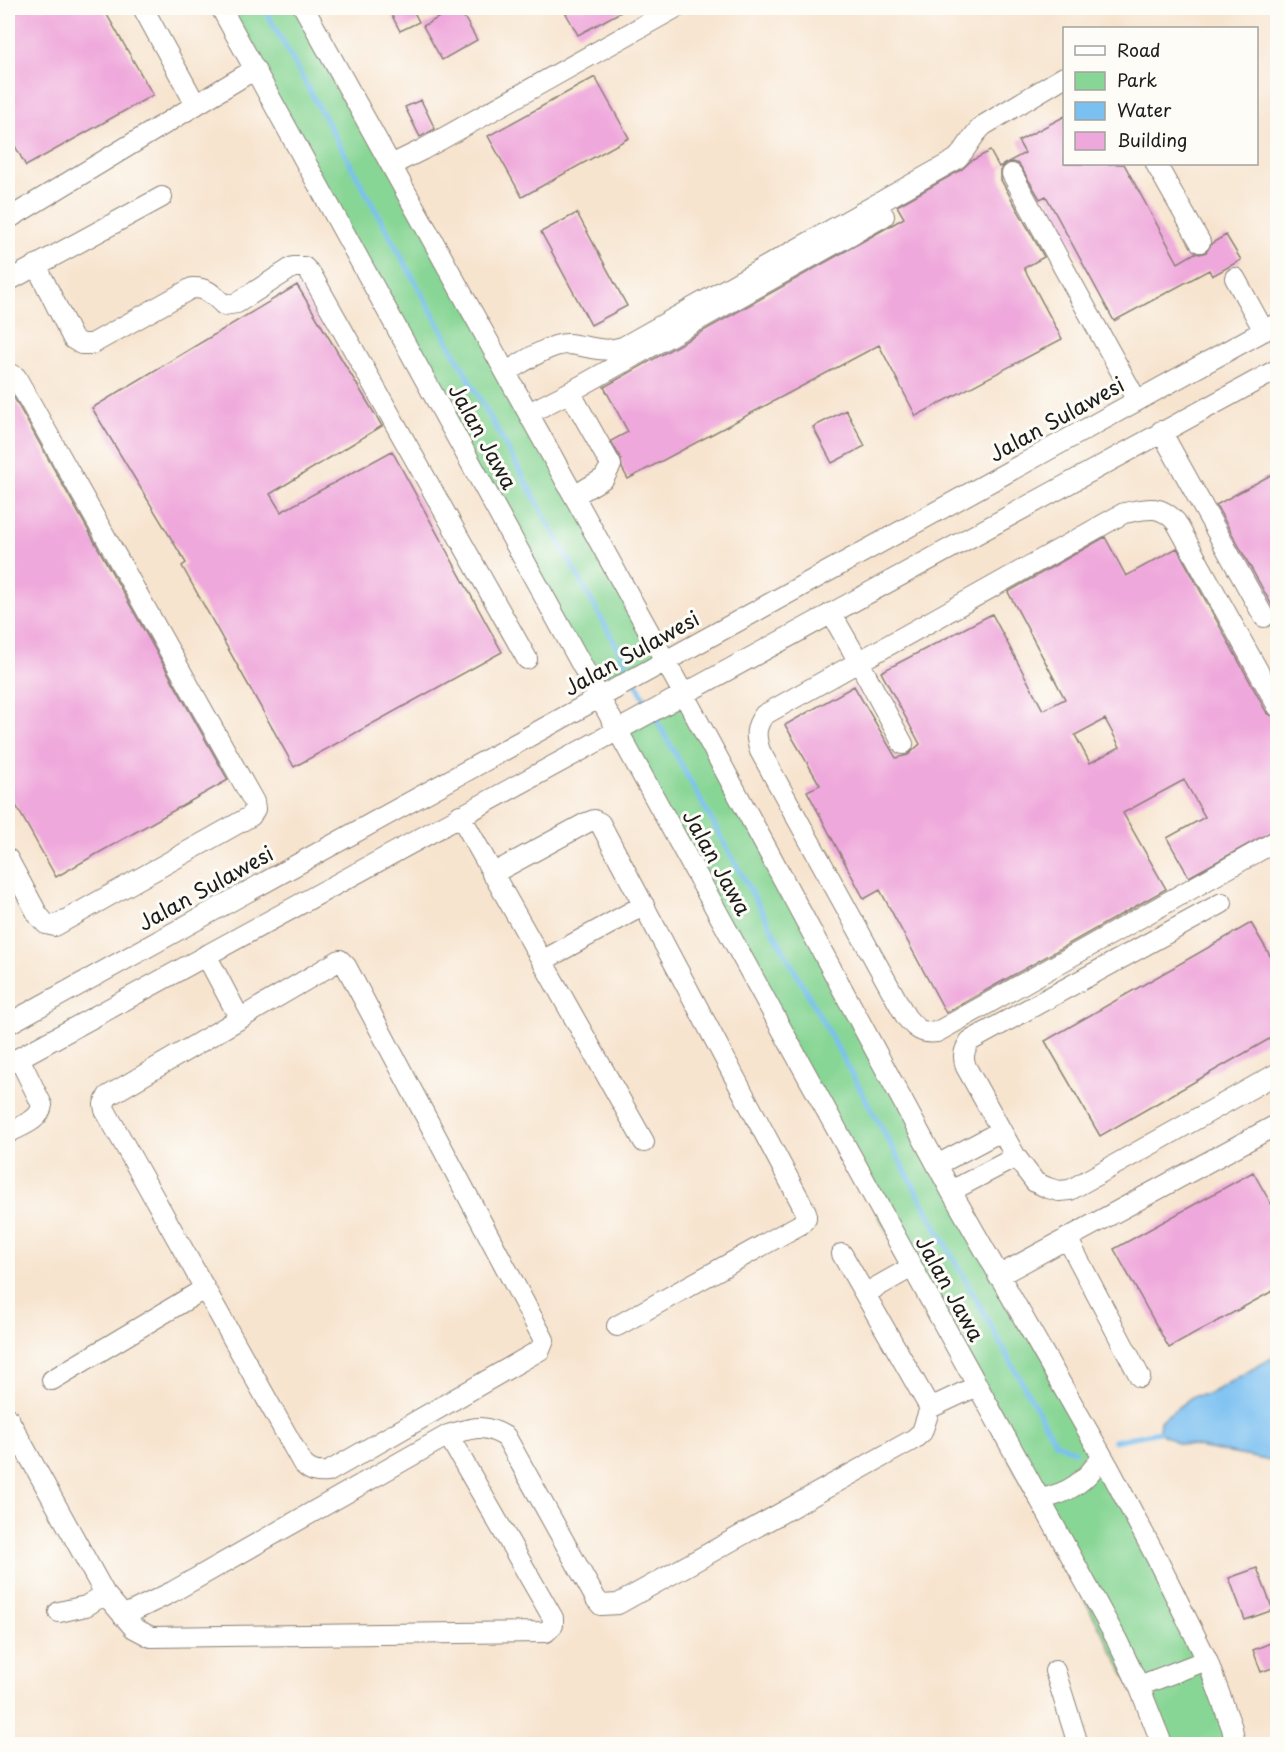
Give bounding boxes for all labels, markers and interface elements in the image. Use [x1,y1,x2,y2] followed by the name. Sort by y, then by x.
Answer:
[1063,27,1258,165] legend
[1117,36,1161,63] text: Road
[1117,66,1157,93] text: Park
[1117,96,1172,123] text: Water
[1117,126,1187,153] text: Building
[982,367,1130,469] street label: Jalan Sulawesi
[442,377,527,495] street label: Jalan Jawa
[557,601,705,703] street label: Jalan Sulawesi
[676,803,761,921] street label: Jalan Jawa
[131,836,279,938] street label: Jalan Sulawesi
[909,1229,994,1347] street label: Jalan Jawa

